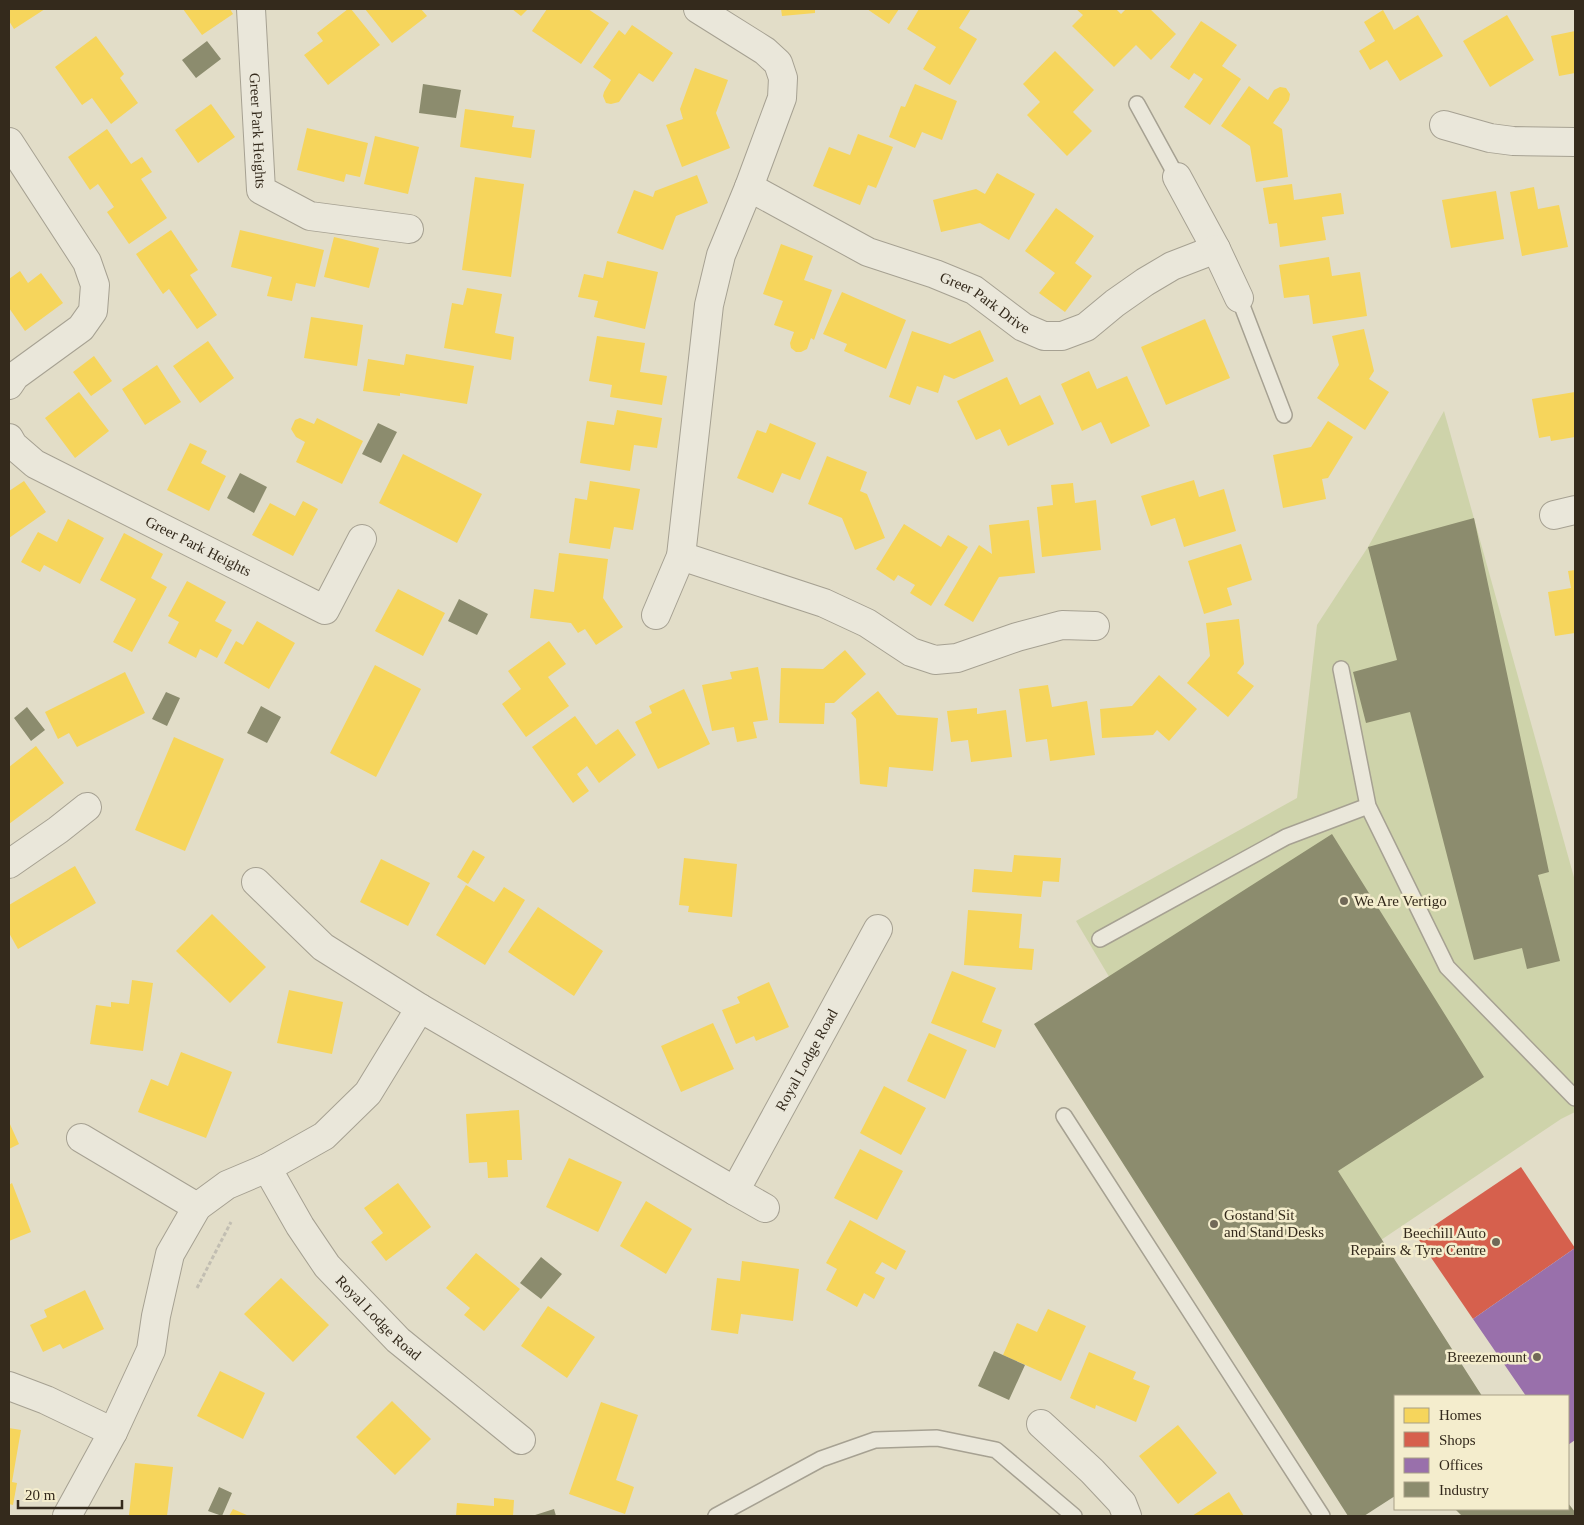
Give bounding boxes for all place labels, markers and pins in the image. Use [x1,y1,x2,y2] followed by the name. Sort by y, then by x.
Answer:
[1354,893,1447,909] place label: We Are Vertigo
[1338,895,1350,907] marker: We Are Vertigo
[1224,1207,1324,1240] place label: Gostand Sit and Stand Desks
[1208,1218,1220,1230] marker: Gostand Sit and Stand Desks
[1350,1225,1486,1258] place label: Beechill Auto Repairs & Tyre Centre
[1490,1236,1502,1248] marker: Beechill Auto Repairs & Tyre Centre
[1447,1349,1528,1365] place label: Breezemount
[1531,1351,1543,1363] marker: Breezemount

